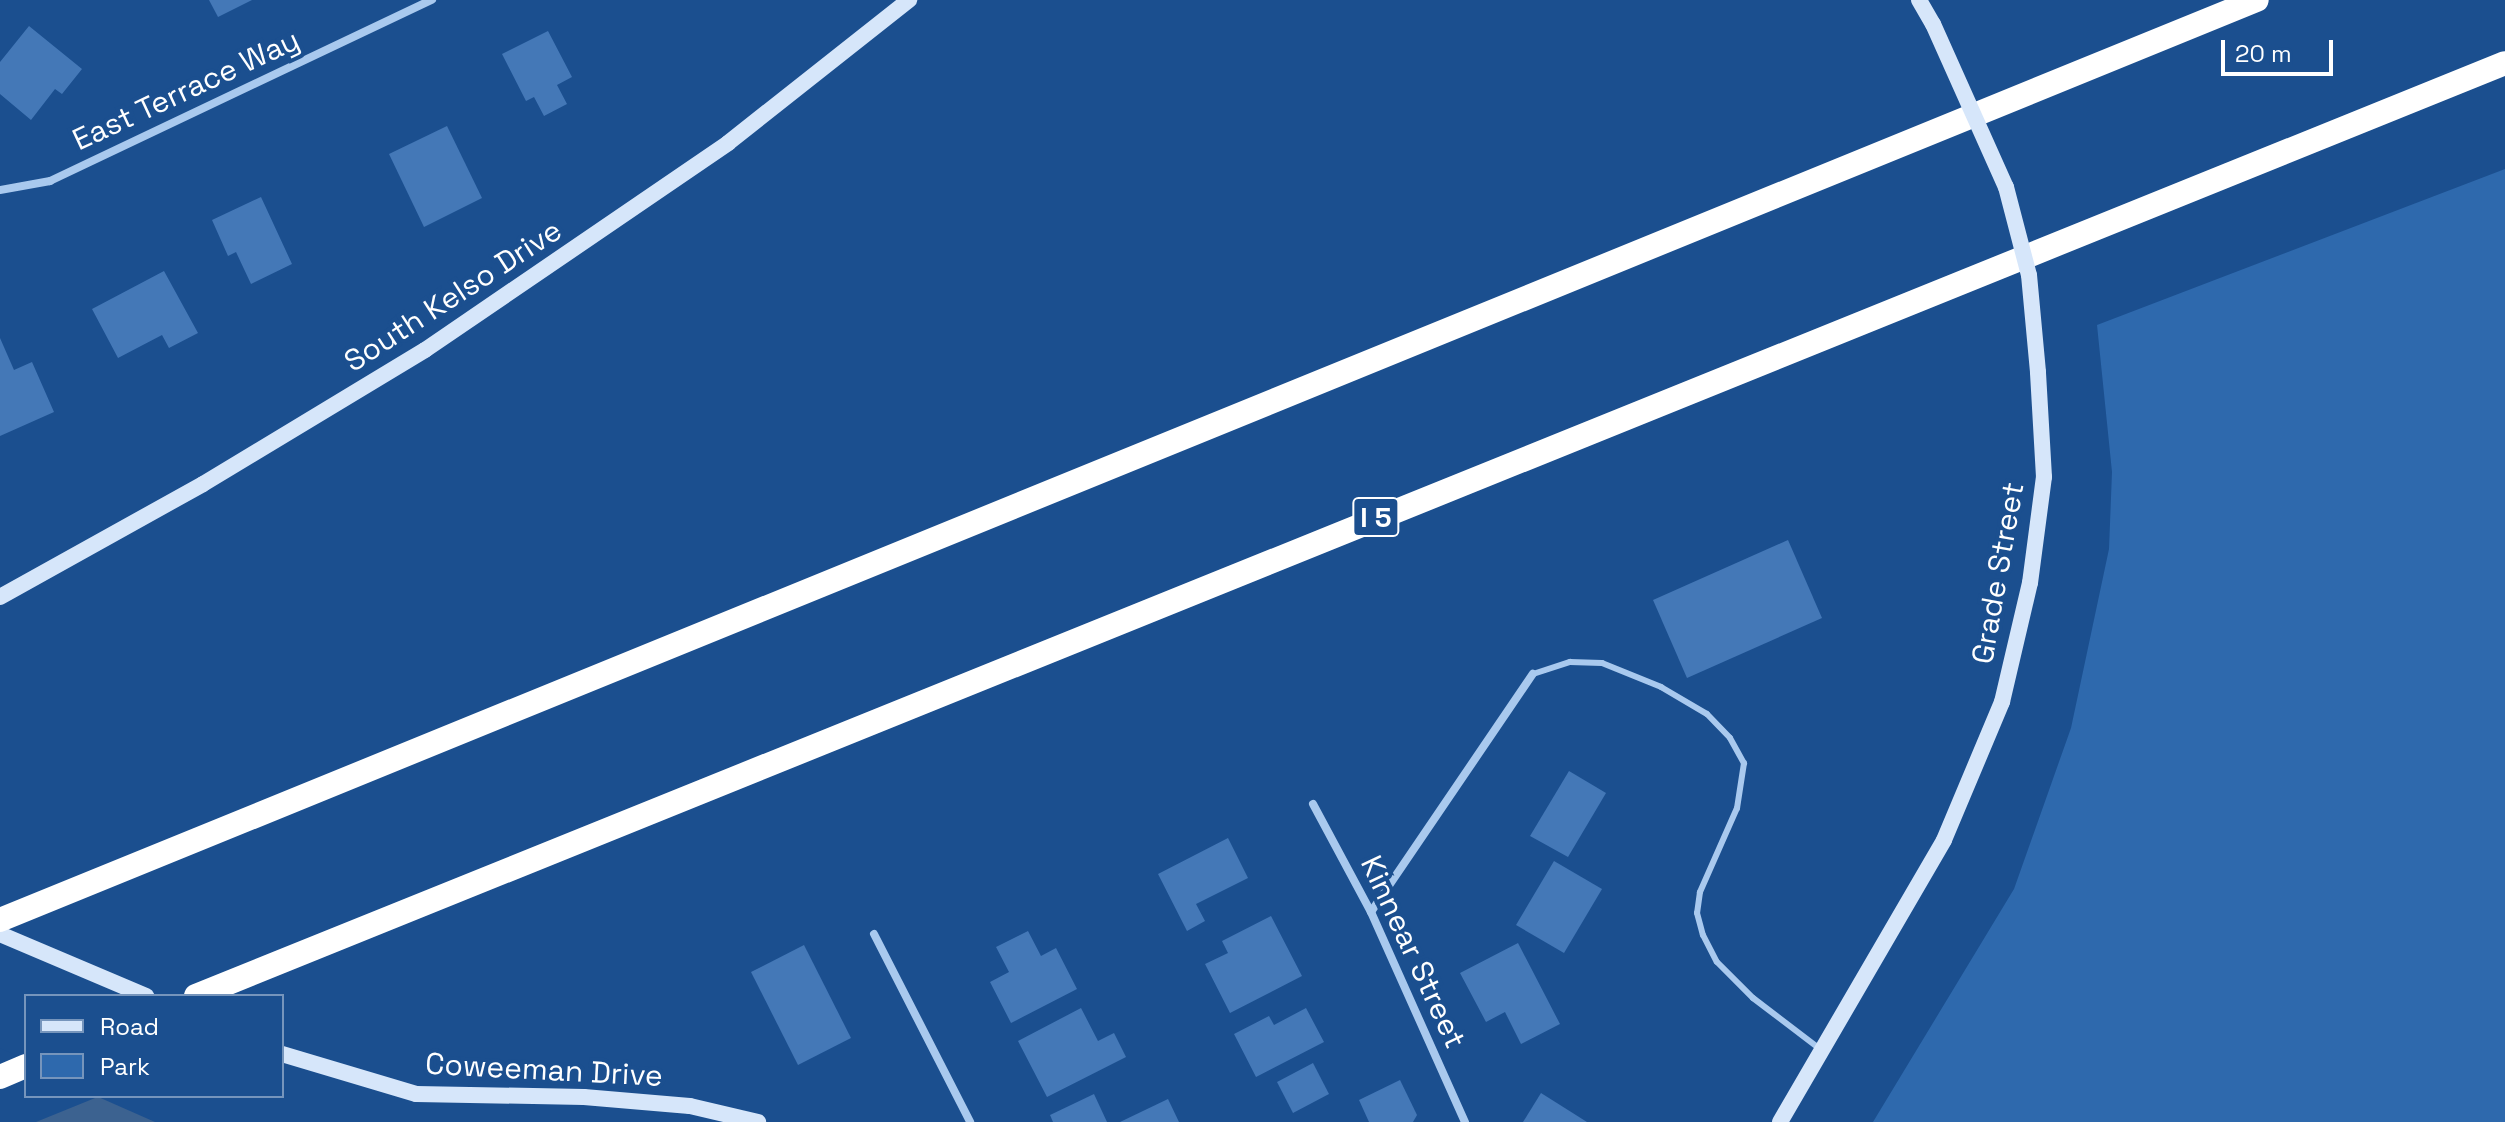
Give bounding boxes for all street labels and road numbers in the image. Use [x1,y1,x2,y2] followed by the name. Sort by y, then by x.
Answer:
[66,22,306,158] street label: East Terrace Way
[338,212,568,380] street label: South Kelso Drive
[1964,479,2032,667] street label: Grade Street
[1352,493,1400,541] road number: I 5
[1353,850,1473,1054] street label: Kinnear Street
[424,1046,664,1094] street label: Coweeman Drive

